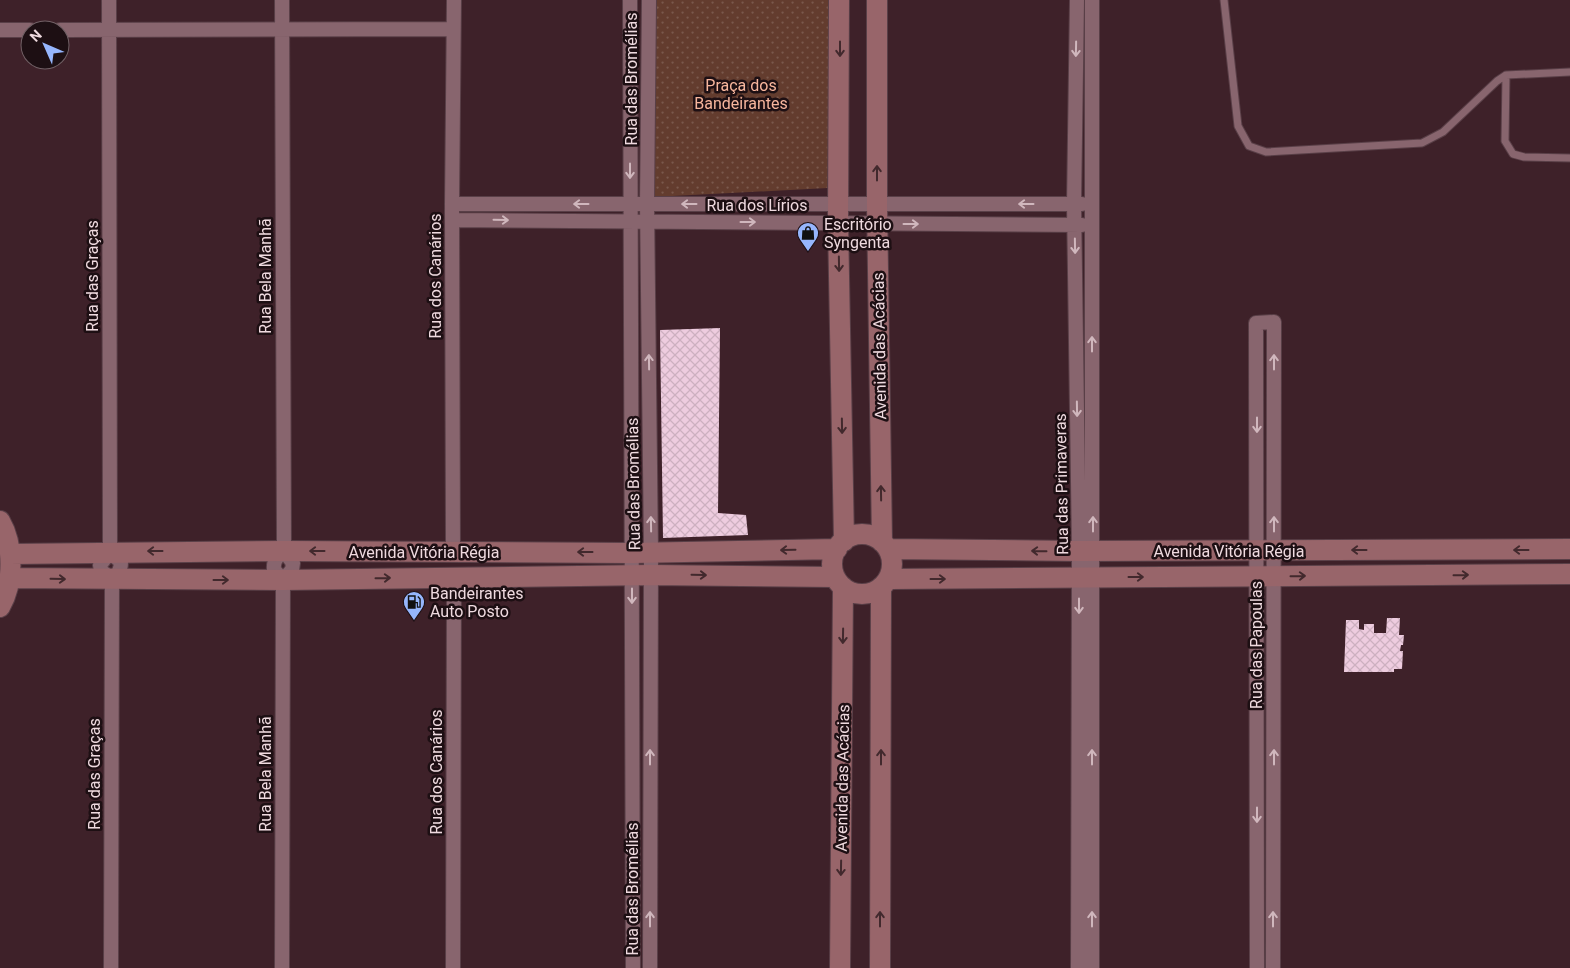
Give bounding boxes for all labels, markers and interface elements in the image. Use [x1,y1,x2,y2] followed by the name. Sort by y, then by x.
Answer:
[622,13,641,145] street label: Rua das Bromélias
[20,20,70,70] north arrow
[27,27,45,45] text: N
[835,40,845,56] one-way arrow
[1071,40,1081,56] one-way arrow
[694,76,788,113] park label: Praça dos Bandeirantes
[625,162,635,179] one-way arrow
[872,165,882,182] one-way arrow
[707,196,808,215] street label: Rua dos Lírios
[573,199,589,209] one-way arrow
[681,199,697,209] one-way arrow
[1018,199,1034,209] one-way arrow
[426,213,445,339] street label: Rua dos Canários
[492,215,508,225] one-way arrow
[824,215,892,252] place label: Escritório Syngenta
[256,218,275,334] street label: Rua Bela Manhã
[740,218,756,227] one-way arrow
[902,219,919,229] one-way arrow
[83,220,102,332] street label: Rua das Graças
[796,221,820,252] shop icon: Escritório Syngenta
[1070,238,1079,254] one-way arrow
[834,255,844,271] one-way arrow
[869,272,890,420] street label: Avenida das Acácias
[1087,337,1097,353] one-way arrow
[644,354,654,370] one-way arrow
[1269,354,1279,370] one-way arrow
[1072,400,1082,416] one-way arrow
[1051,413,1072,555] street label: Rua das Primaveras
[1252,416,1262,432] one-way arrow
[623,417,644,551] street label: Rua das Bromélias
[837,418,847,434] one-way arrow
[876,485,886,502] one-way arrow
[646,517,656,533] one-way arrow
[1088,517,1098,533] one-way arrow
[1269,517,1279,533] one-way arrow
[1154,542,1304,561] street label: Avenida Vitória Régia
[349,543,499,562] street label: Avenida Vitória Régia
[780,545,796,555] one-way arrow
[1514,545,1530,555] one-way arrow
[309,546,326,556] one-way arrow
[1031,546,1048,556] one-way arrow
[1351,546,1367,555] one-way arrow
[147,547,163,556] one-way arrow
[577,547,593,557] one-way arrow
[1452,570,1469,580] one-way arrow
[691,571,707,580] one-way arrow
[1290,571,1306,581] one-way arrow
[1128,572,1144,582] one-way arrow
[375,573,391,583] one-way arrow
[50,574,66,583] one-way arrow
[930,574,946,584] one-way arrow
[212,575,229,585] one-way arrow
[1247,581,1266,709] street label: Rua das Papoulas
[430,584,524,621] place label: Bandeirantes Auto Posto
[627,588,637,604] one-way arrow
[402,590,426,621] fuel station icon: Bandeirantes Auto Posto
[1074,598,1084,614] one-way arrow
[838,628,848,644] one-way arrow
[832,704,853,852] street label: Avenida das Acácias
[427,709,446,835] street label: Rua dos Canários
[256,716,275,832] street label: Rua Bela Manhã
[85,718,104,830] street label: Rua das Graças
[645,749,655,766] one-way arrow
[876,749,886,766] one-way arrow
[1087,749,1097,766] one-way arrow
[1269,749,1279,766] one-way arrow
[1252,806,1262,822] one-way arrow
[623,823,642,955] street label: Rua das Bromélias
[836,860,846,876] one-way arrow
[645,912,655,928] one-way arrow
[875,912,885,928] one-way arrow
[1087,912,1097,928] one-way arrow
[1268,912,1278,928] one-way arrow

